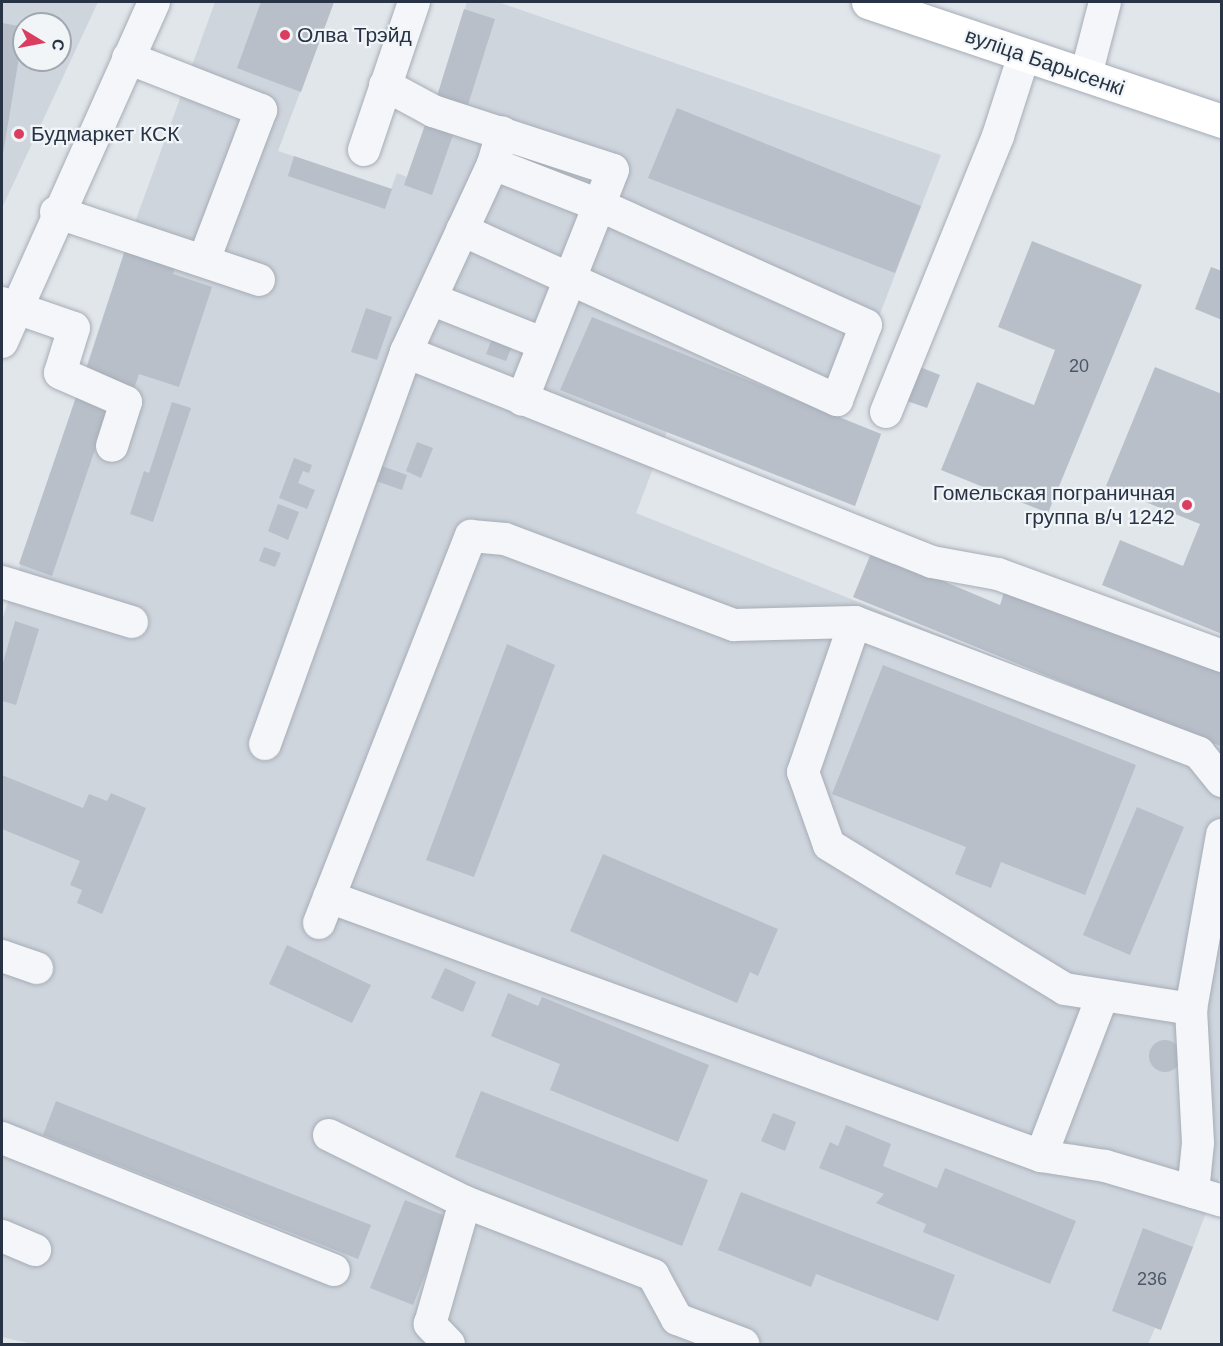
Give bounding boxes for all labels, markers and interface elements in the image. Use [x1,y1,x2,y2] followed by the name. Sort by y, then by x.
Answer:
[12,12,72,72] north arrow
[297,22,412,48] place label: Олва Трэйд
[962,23,1128,101] street label: вуліца Барысенкі
[278,28,292,42] marker: Олва Трэйд
[49,38,68,52] text: С
[31,121,179,147] place label: Будмаркет КСК
[12,127,26,141] marker: Будмаркет КСК
[1069,355,1089,377] house number: 20
[933,480,1175,530] place label: Гомельская пограничная группа в/ч 1242
[1180,498,1194,512] marker: Гомельская пограничная группа в/ч 1242
[1137,1268,1167,1290] house number: 236

